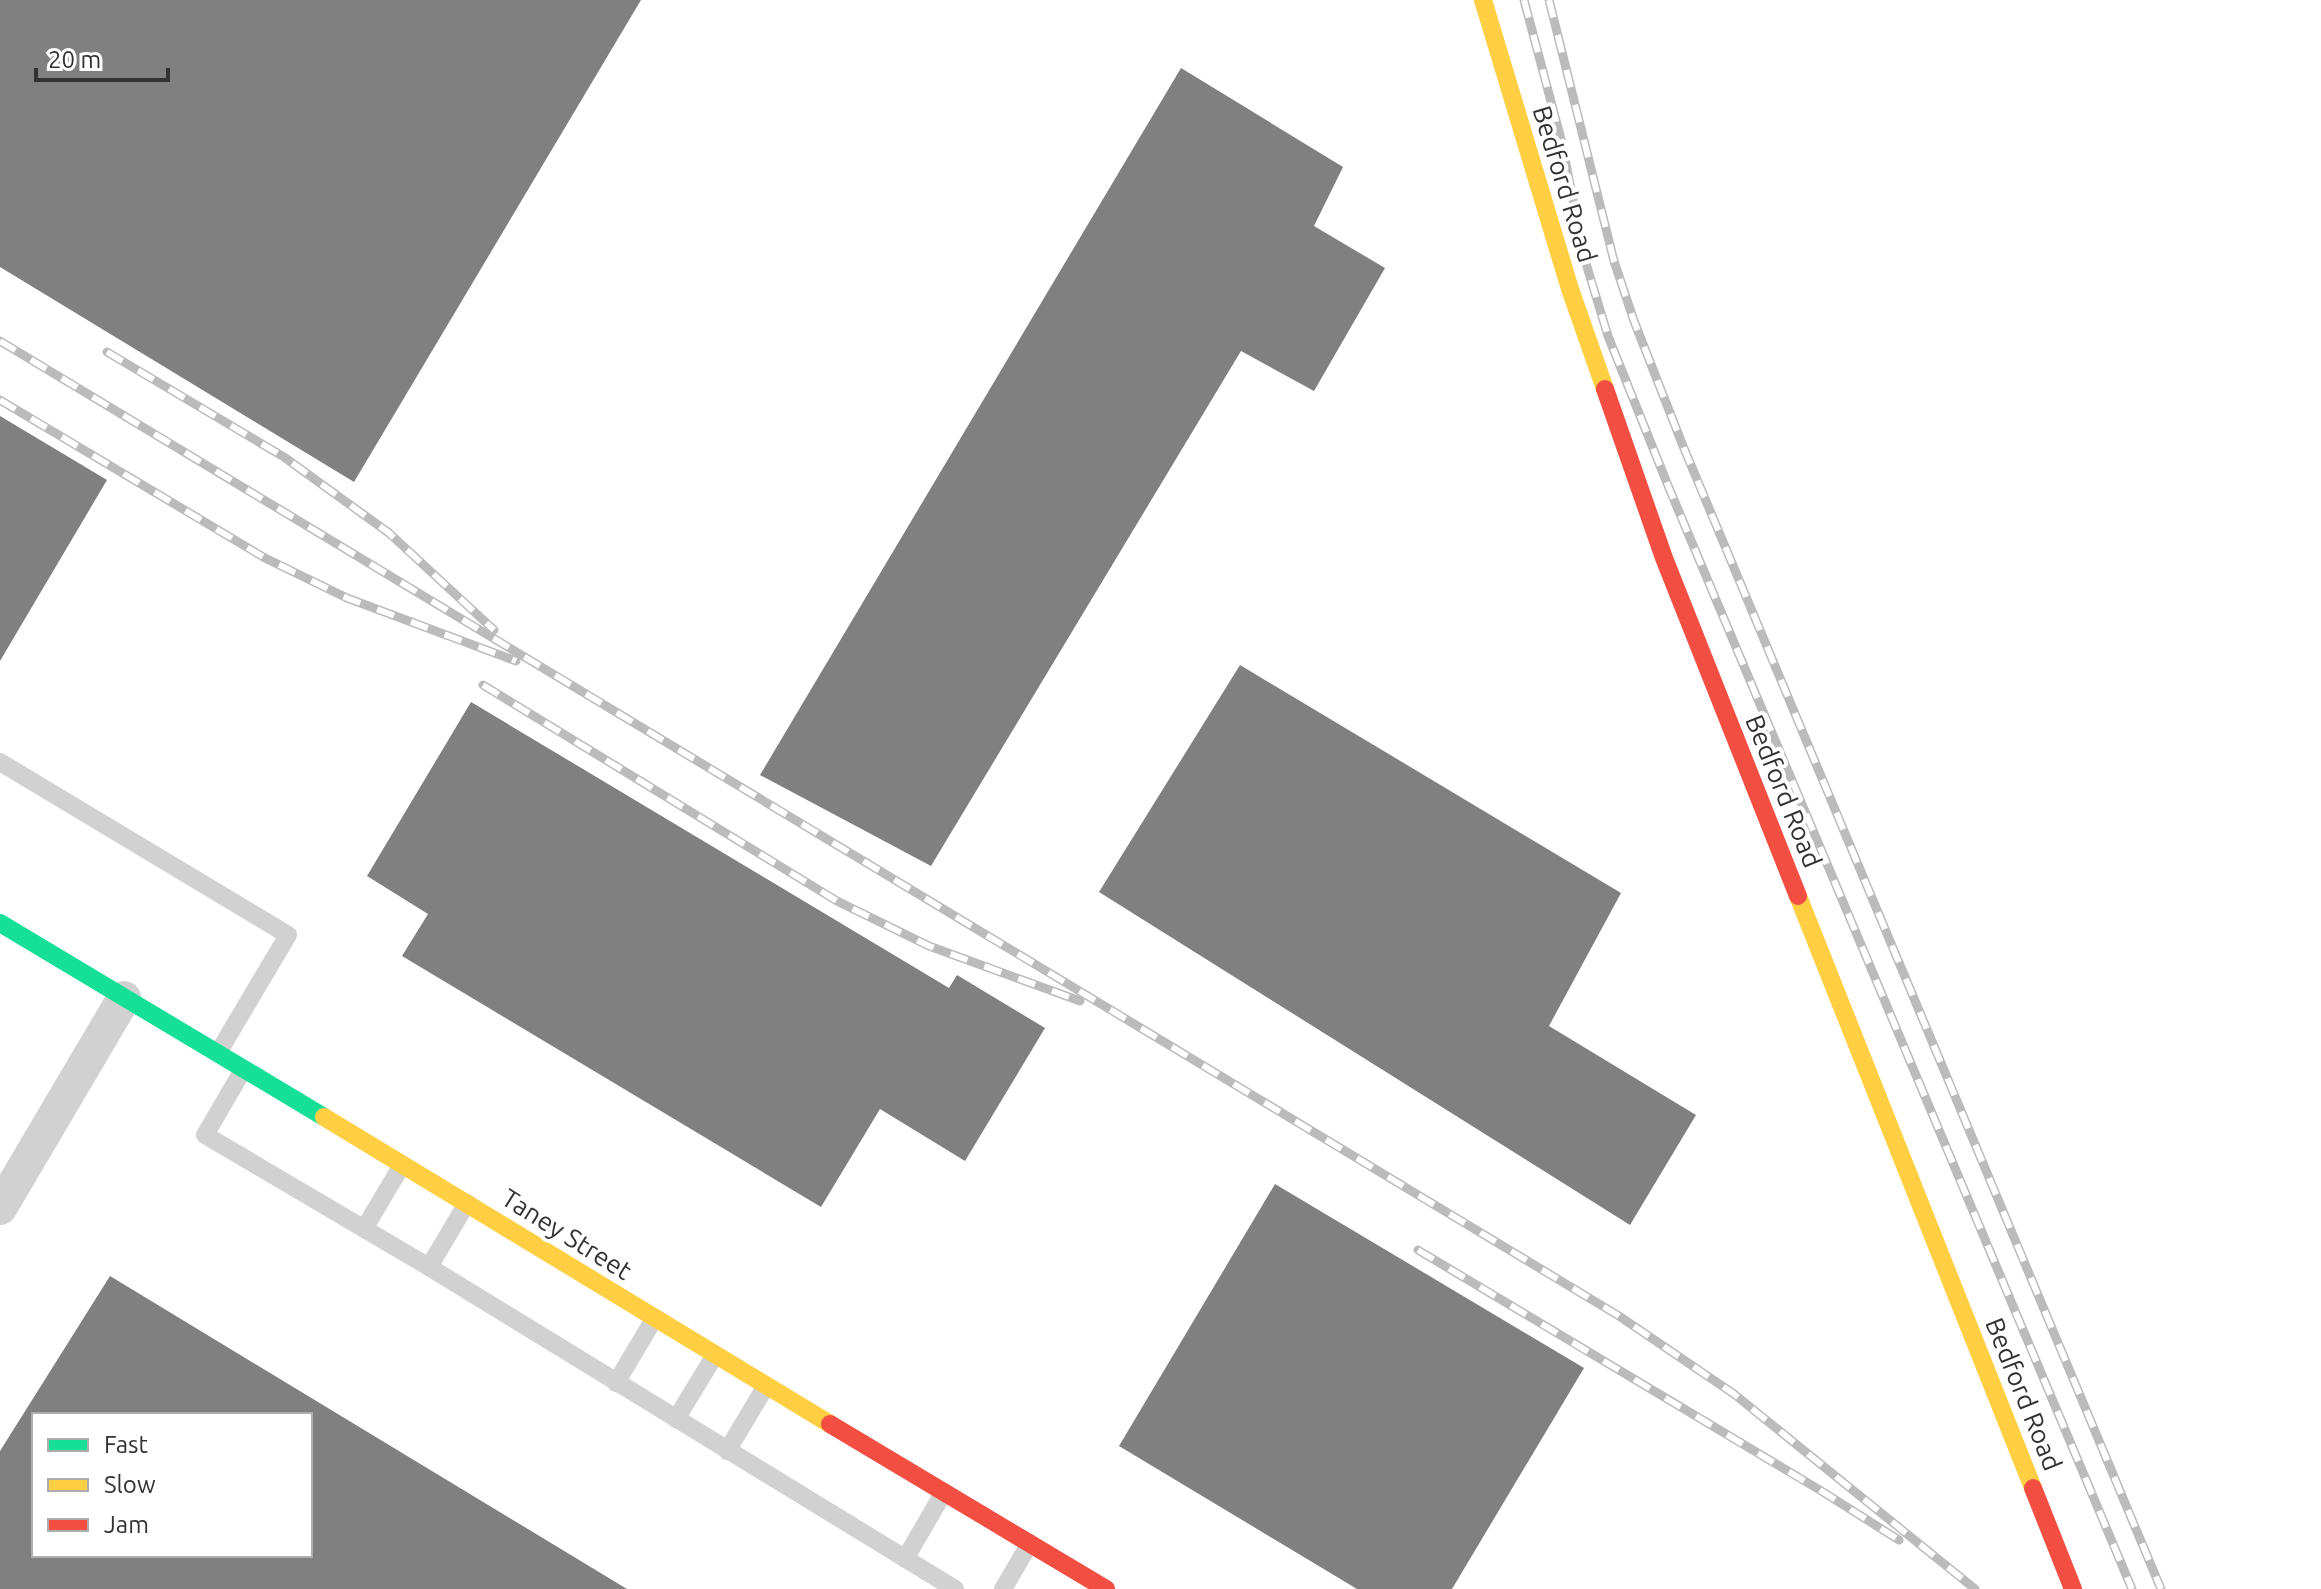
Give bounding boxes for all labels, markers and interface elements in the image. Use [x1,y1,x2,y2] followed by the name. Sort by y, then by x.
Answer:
[36,32,168,82] scale bar
[48,46,101,73] text: 20 m
[1527,102,1603,266] street label: Bedford Road
[1740,710,1828,872] street label: Bedford Road
[497,1183,637,1285] street label: Taney Street
[1980,1313,2068,1475] street label: Bedford Road
[32,1413,312,1557] legend
[104,1431,148,1458] text: Fast
[104,1471,156,1498] text: Slow
[104,1511,149,1538] text: Jam

